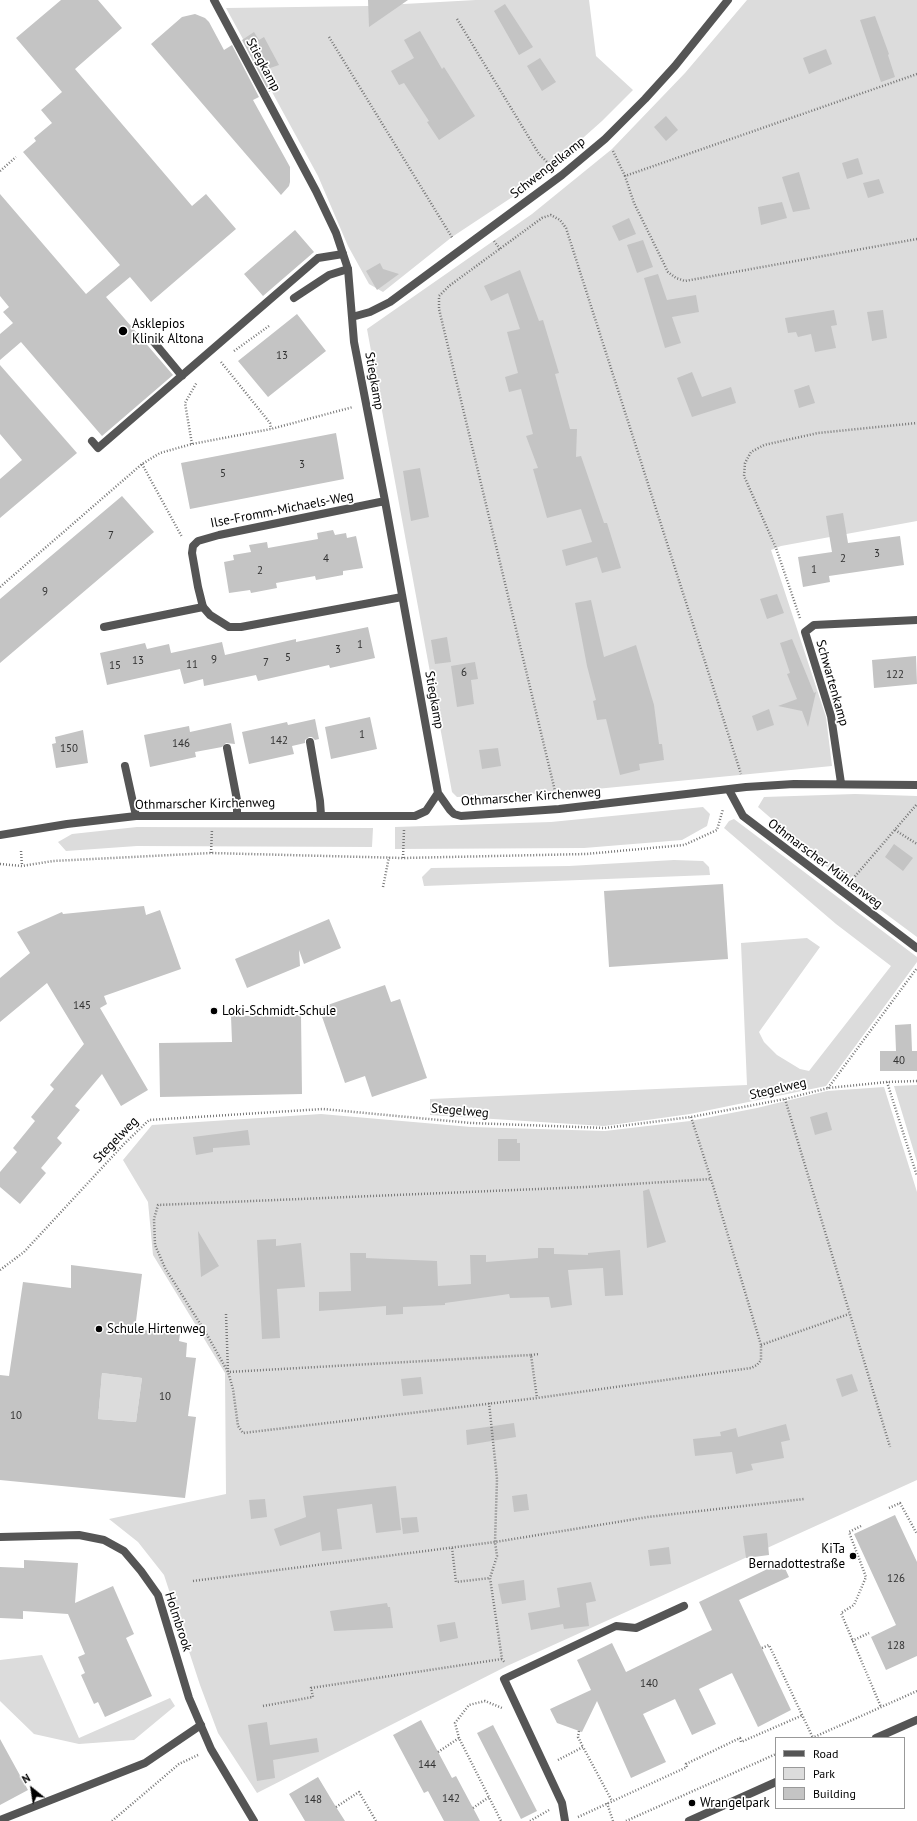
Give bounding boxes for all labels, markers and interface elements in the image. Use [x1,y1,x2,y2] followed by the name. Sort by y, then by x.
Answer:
[242,36,284,94] street label: Stiegkamp
[507,134,589,202] street label: Schwengelkamp
[132,316,204,347] place label: Asklepios Klinik Altona
[117,325,129,337] marker: Asklepios Klinik Altona
[276,349,288,363] house number: 13
[361,351,387,411] street label: Stiegkamp
[299,458,305,472] house number: 3
[220,467,226,481] house number: 5
[209,488,355,532] street label: Ilse-Fromm-Michaels-Weg
[108,529,114,543] house number: 7
[874,547,880,561] house number: 3
[323,552,329,566] house number: 4
[840,552,846,566] house number: 2
[811,563,817,577] house number: 1
[257,564,263,578] house number: 2
[42,585,48,599] house number: 9
[357,638,363,652] house number: 1
[812,638,852,728] street label: Schwartenkamp
[335,643,341,657] house number: 3
[285,651,291,665] house number: 5
[211,653,217,667] house number: 9
[132,654,144,668] house number: 13
[263,656,269,670] house number: 7
[186,658,198,672] house number: 11
[109,659,121,673] house number: 15
[461,666,467,680] house number: 6
[886,668,904,682] house number: 122
[421,670,447,730] street label: Stiegkamp
[359,728,365,742] house number: 1
[270,734,288,748] house number: 142
[172,737,190,751] house number: 146
[60,742,78,756] house number: 150
[461,784,601,810] street label: Othmarscher Kirchenweg
[135,795,275,813] street label: Othmarscher Kirchenweg
[765,816,885,912] street label: Othmarscher Mühlenweg
[73,999,91,1013] house number: 145
[222,1003,336,1019] place label: Loki-Schmidt-Schule
[209,1006,219,1016] marker: Loki-Schmidt-Schule
[893,1054,905,1068] house number: 40
[748,1075,808,1103] street label: Stegelweg
[430,1101,490,1121] street label: Stegelweg
[90,1114,142,1166] street label: Stegelweg
[107,1321,206,1337] place label: Schule Hirtenweg
[94,1324,104,1334] marker: Schule Hirtenweg
[159,1390,171,1404] house number: 10
[10,1409,22,1423] house number: 10
[749,1541,845,1572] place label: KiTa Bernadottestraße
[848,1551,858,1561] marker: KiTa Bernadottestraße
[887,1572,905,1586] house number: 126
[161,1590,195,1654] street label: Holmbrook
[887,1639,905,1653] house number: 128
[640,1677,658,1691] house number: 140
[775,1737,905,1809] legend
[813,1746,838,1761] text: Road
[418,1758,436,1772] house number: 144
[813,1766,835,1781] text: Park
[12,1769,52,1809] north arrow
[19,1771,33,1786] text: N
[813,1786,856,1801] text: Building
[442,1792,460,1806] house number: 142
[304,1793,322,1807] house number: 148
[700,1795,770,1811] place label: Wrangelpark
[687,1798,697,1808] marker: Wrangelpark

